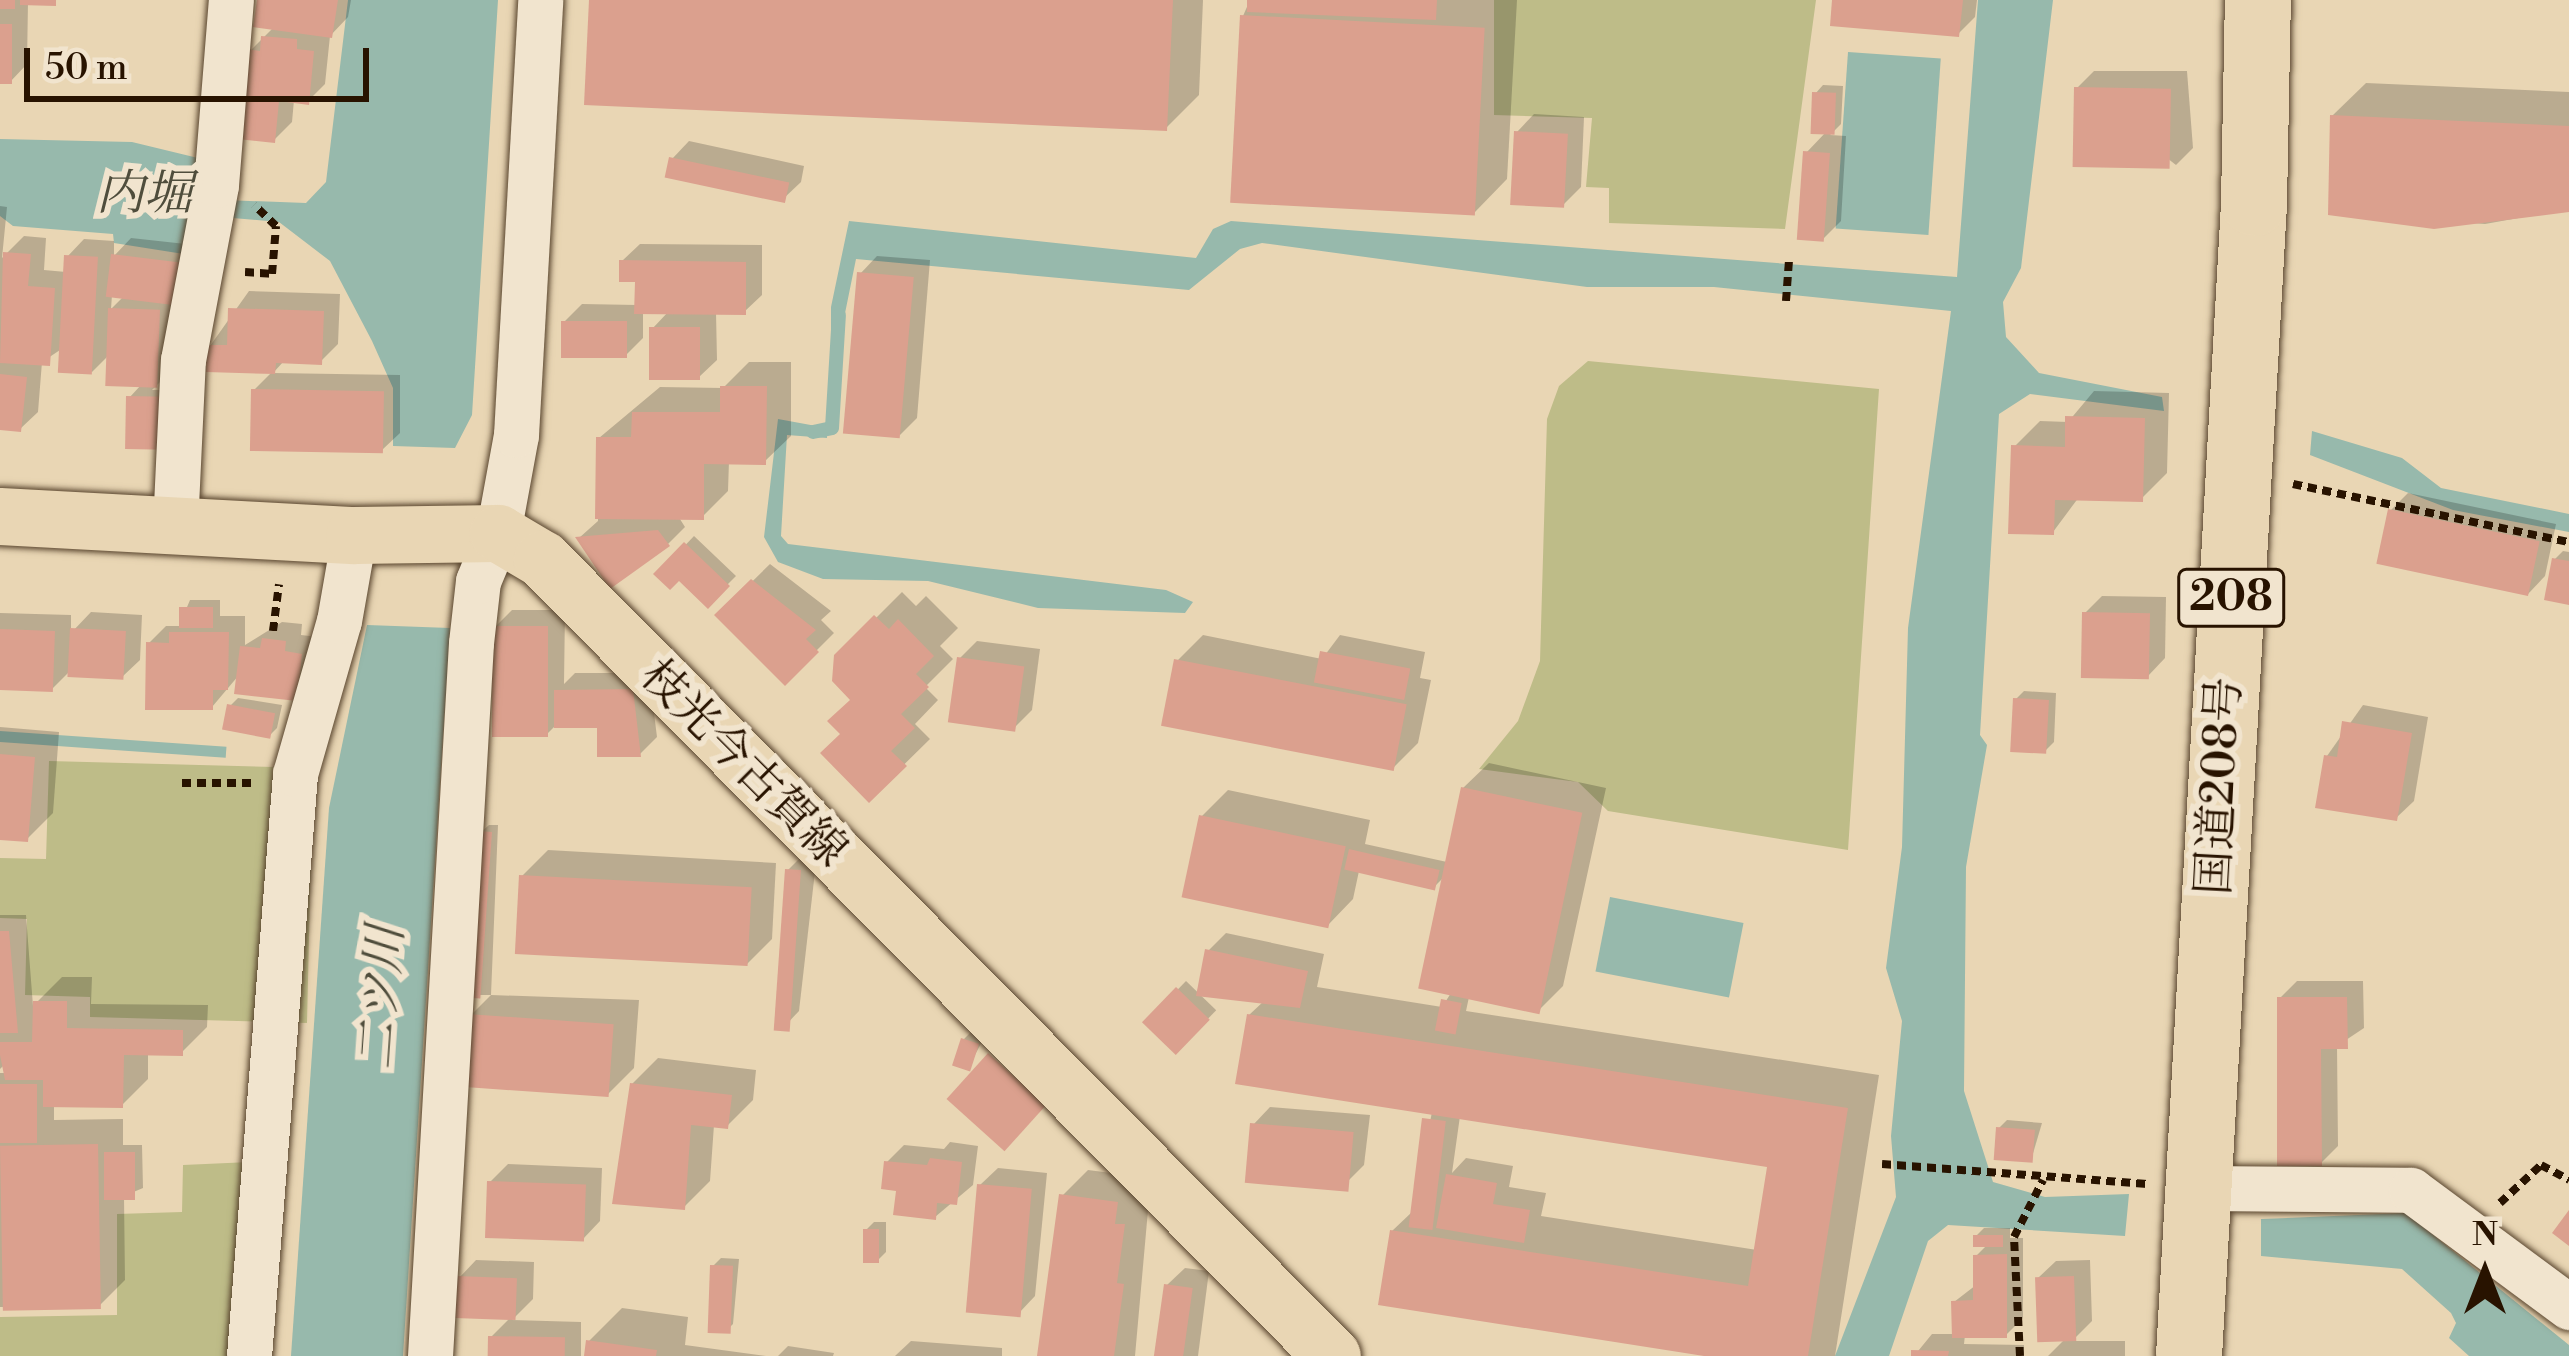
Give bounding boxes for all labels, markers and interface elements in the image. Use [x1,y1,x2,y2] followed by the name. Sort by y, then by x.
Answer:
[30,24,375,98] scale bar
[45,46,128,91] text: 50 m
[96,167,192,225] water label: 内堀
[2177,562,2285,634] road number: 208
[628,649,858,879] street label: 枝光今古賀線
[2187,676,2253,896] street label: 国道208号
[349,924,417,1072] water label: 二ツ川
[2425,1212,2545,1332] north arrow
[2472,1215,2498,1256] text: N

